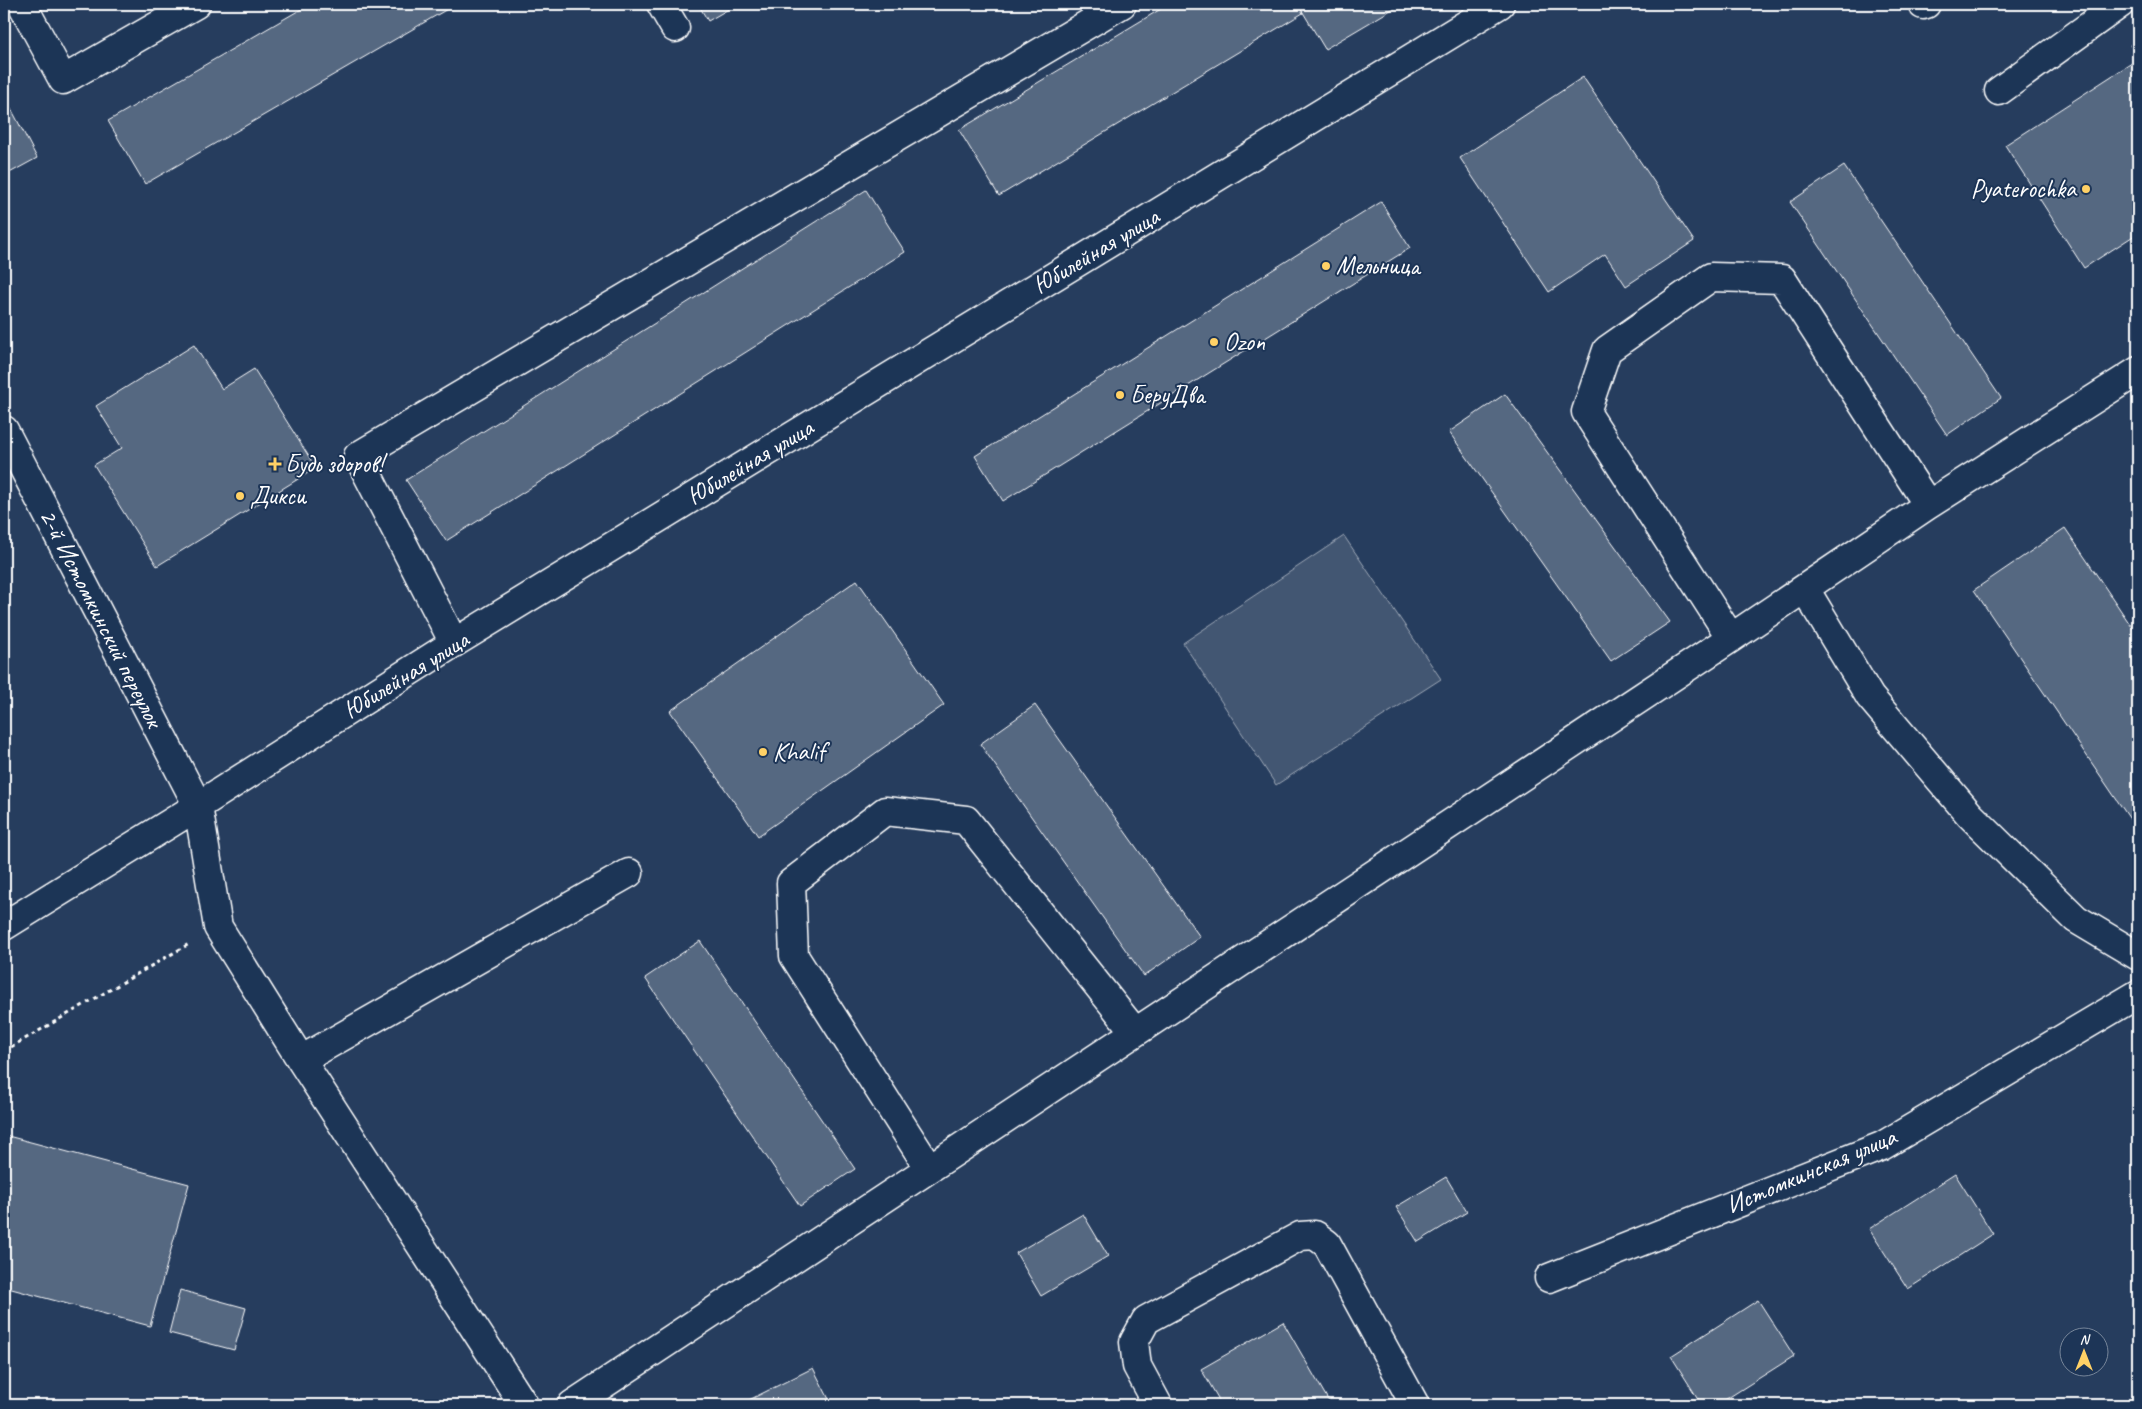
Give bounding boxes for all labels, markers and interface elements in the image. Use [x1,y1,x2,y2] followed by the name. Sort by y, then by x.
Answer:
[1971,173,2078,205] place label: Pyaterochka
[2080,183,2092,195] marker: Pyaterochka
[1027,200,1167,301] street label: Юбилейная улица
[1336,250,1422,282] place label: Мельница
[1320,260,1332,272] marker: Мельница
[1224,326,1266,358] place label: Ozon
[1208,336,1220,348] marker: Ozon
[1130,379,1207,411] place label: БеруДва
[1114,389,1126,401] marker: БеруДва
[681,411,821,512] street label: Юбилейная улица
[285,448,388,480] place label: Будь здоров!
[269,458,281,470] marker: Будь здоров!
[250,480,308,512] place label: Дикси
[234,490,246,502] marker: Дикси
[32,503,171,735] street label: 2-й Истомкинский переулок
[337,623,476,726] street label: Юбилейная улица
[773,736,830,768] place label: Khalif
[757,746,769,758] marker: Khalif
[1721,1120,1903,1221] street label: Истомкинская улица
[2060,1326,2110,1376] north arrow
[2080,1331,2091,1348] text: N

